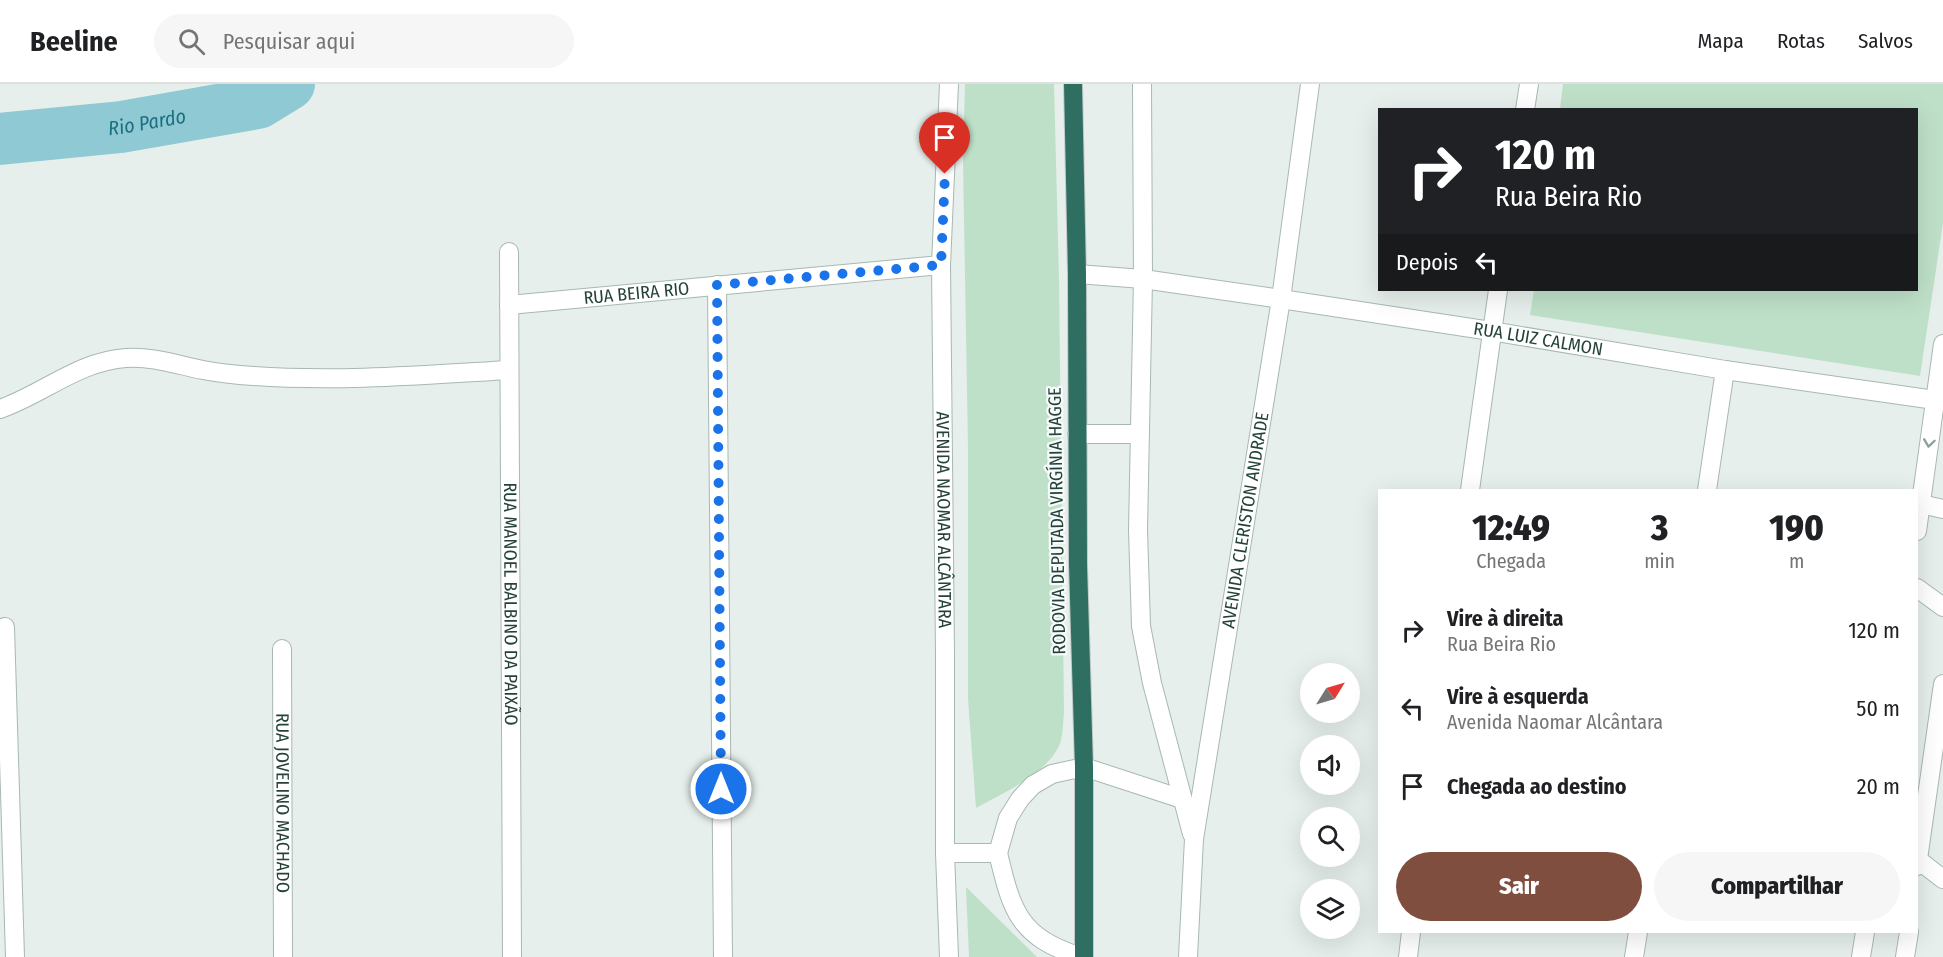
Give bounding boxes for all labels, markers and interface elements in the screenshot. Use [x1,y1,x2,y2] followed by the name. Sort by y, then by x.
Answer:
[154,14,574,68] search box
[30,25,118,58] text: Beeline
[175,25,208,58] icon: search
[223,28,355,55] text: Pesquisar aqui
[1697,28,1744,54] text: Mapa
[1777,28,1825,54] text: Rotas
[1858,28,1913,54] text: Salvos
[107,104,188,140] water label: Rio Pardo
[919,112,970,174] pin
[928,121,961,154] icon: arrive
[1495,130,1596,180] text: 120 m
[1396,132,1474,210] icon: right
[1495,181,1642,213] text: Rua Beira Rio
[1470,246,1503,279] icon: left
[1396,249,1458,276] text: Depois
[583,277,690,309] street label: RUA BEIRA RIO
[1472,318,1605,360] street label: RUA LUIZ CALMON
[1043,387,1070,655] street label: RODOVIA DEPUTADA VIRGÍNIA HAGGE
[932,411,956,629] street label: AVENIDA NAOMAR ALCÂNTARA
[1217,411,1274,630] street label: AVENIDA CLERISTON ANDRADE
[1924,439,1936,448] one-way arrow
[499,482,522,726] street label: RUA MANOEL BALBINO DA PAIXÃO
[1472,506,1550,550] text: 12:49
[1651,506,1668,550] text: 3
[1769,506,1824,550] text: 190
[1476,549,1546,573] text: Chegada
[1644,549,1675,573] text: min
[1789,549,1804,573] text: m
[1447,605,1563,632] text: Vire à direita
[1396,614,1429,647] icon: right
[1848,617,1900,644] text: 120 m
[1447,632,1556,656] text: Rua Beira Rio
[1300,663,1360,723] north arrow
[1300,663,1360,939] map controls
[1447,683,1589,710] text: Vire à esquerda
[1396,692,1429,725] icon: left
[1856,695,1900,722] text: 50 m
[1447,710,1663,734] text: Avenida Naomar Alcântara
[271,713,294,893] street label: RUA JOVELINO MACHADO
[1300,735,1360,795] button: sound
[689,757,753,821] position arrow
[1396,770,1429,803] icon: arrive
[1447,773,1627,800] text: Chegada ao destino
[1857,773,1900,800] text: 20 m
[1300,807,1360,867] button: search
[1396,852,1642,921] button: Sair
[1654,852,1900,921] button: Compartilhar
[1300,879,1360,939] button: layers

